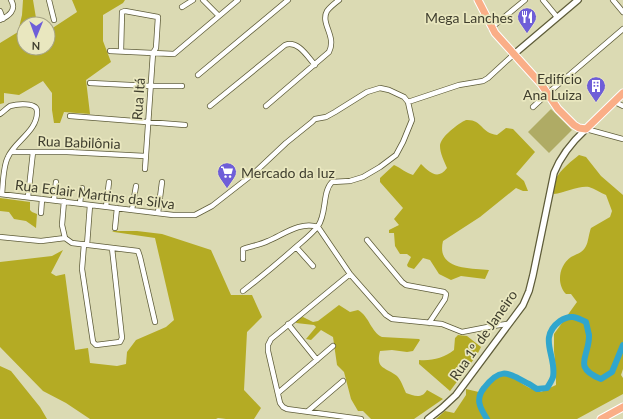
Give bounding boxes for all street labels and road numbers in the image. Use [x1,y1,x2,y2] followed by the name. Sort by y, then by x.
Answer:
[128,77,148,121] street label: Rua Itá
[37,132,121,152] street label: Rua Babilônia
[14,176,176,212] street label: Rua Eclair Martins da Silva
[445,286,521,383] street label: Rua 1º de Janeiro

